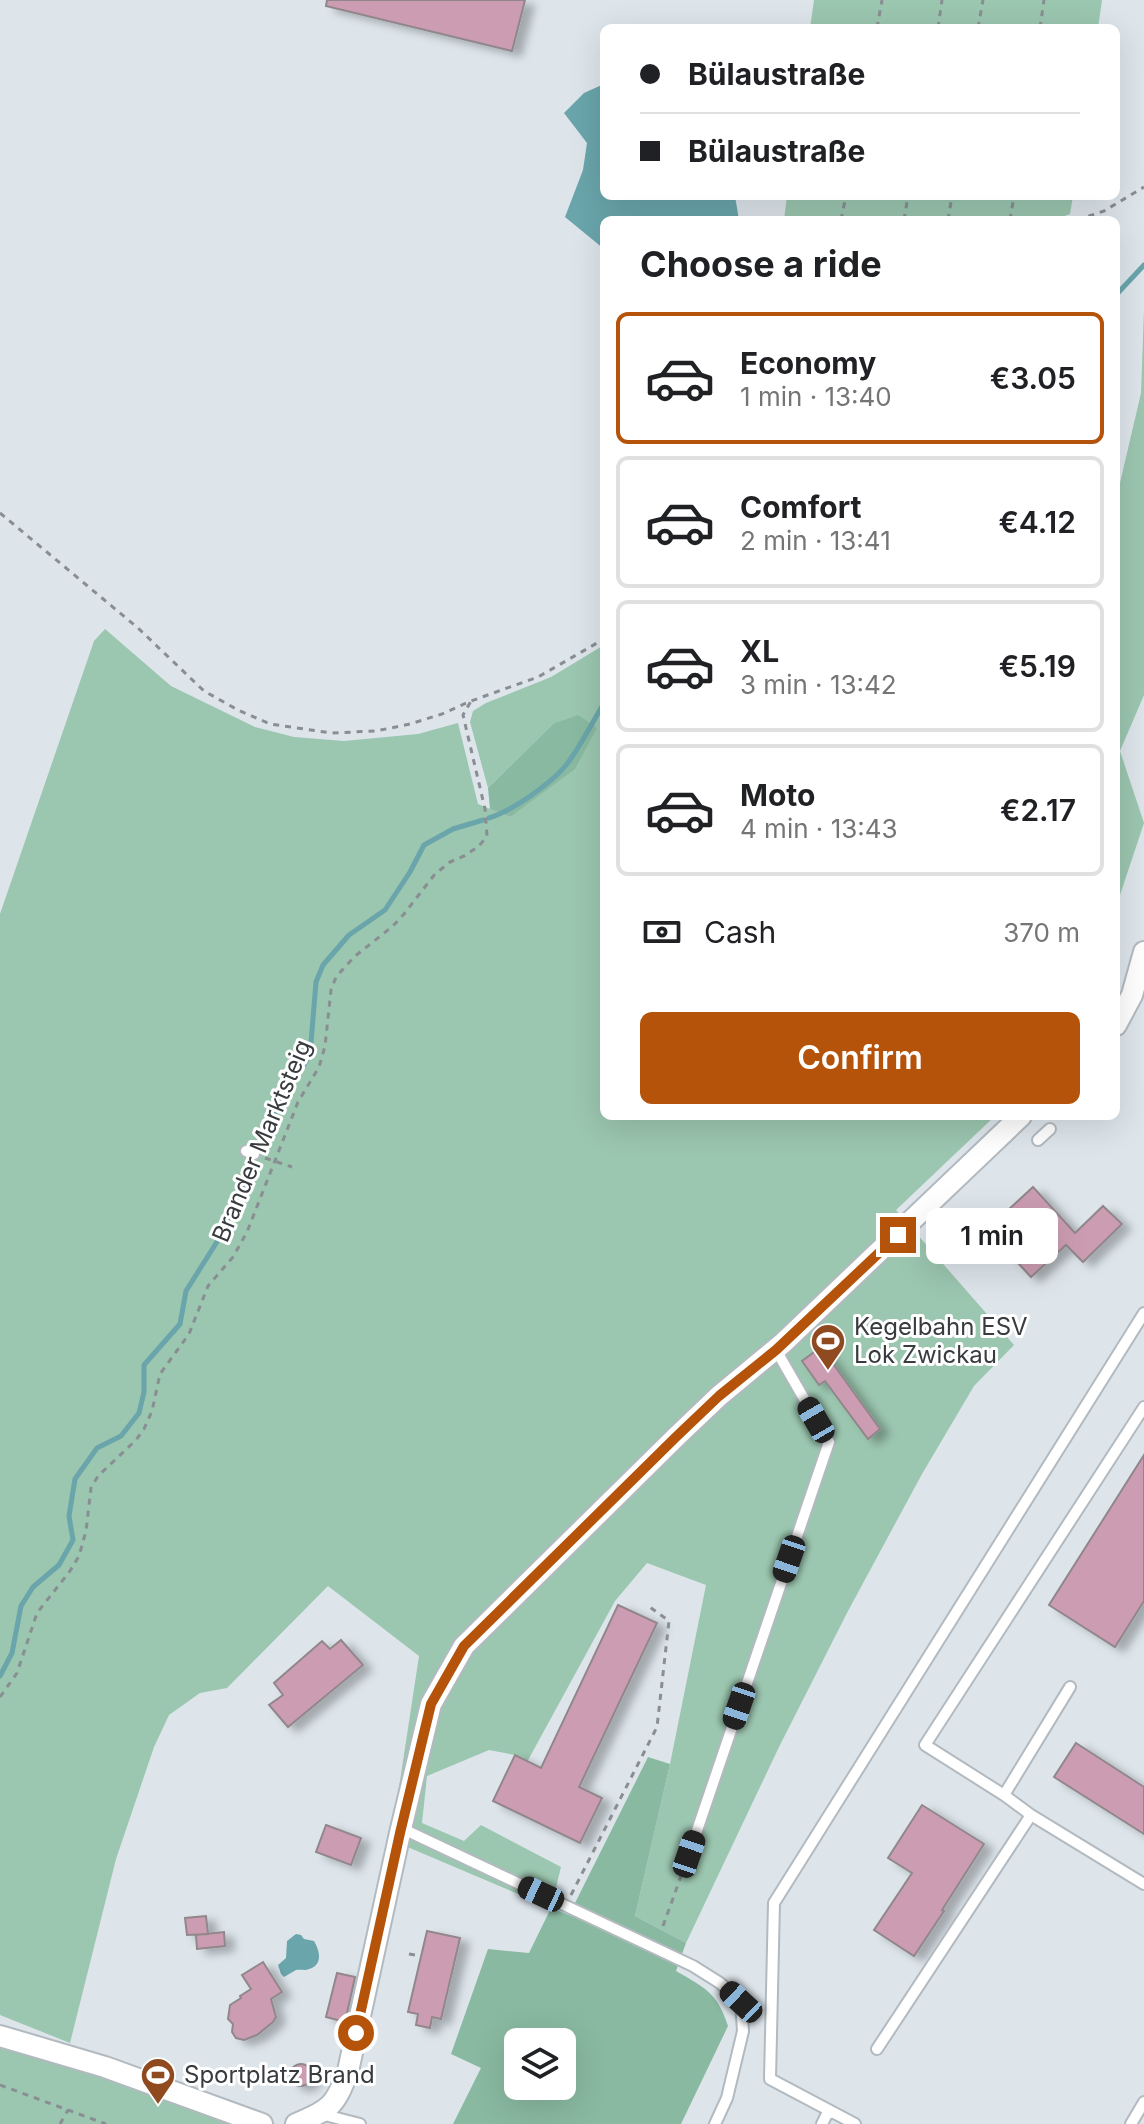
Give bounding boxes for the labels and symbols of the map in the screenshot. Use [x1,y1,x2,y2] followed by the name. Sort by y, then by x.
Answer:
[206,1035,317,1246] street label: Brander Marktsteig
[926,1207,1058,1263] callout: 1 min
[880,1217,916,1253] route end
[854,1312,1028,1369] place label: Kegelbahn ESV Lok Zwickau
[809,1322,847,1372] sports icon: Kegelbahn ESV Lok Zwickau
[794,1393,838,1447] car
[770,1532,808,1586] car
[720,1679,758,1733] car
[670,1827,708,1881] car
[514,1873,568,1915] car
[715,1977,767,2027] car
[338,2015,374,2051] route start
[139,2056,177,2106] sports icon: Sportplatz Brand
[184,2060,375,2089] place label: Sportplatz Brand

